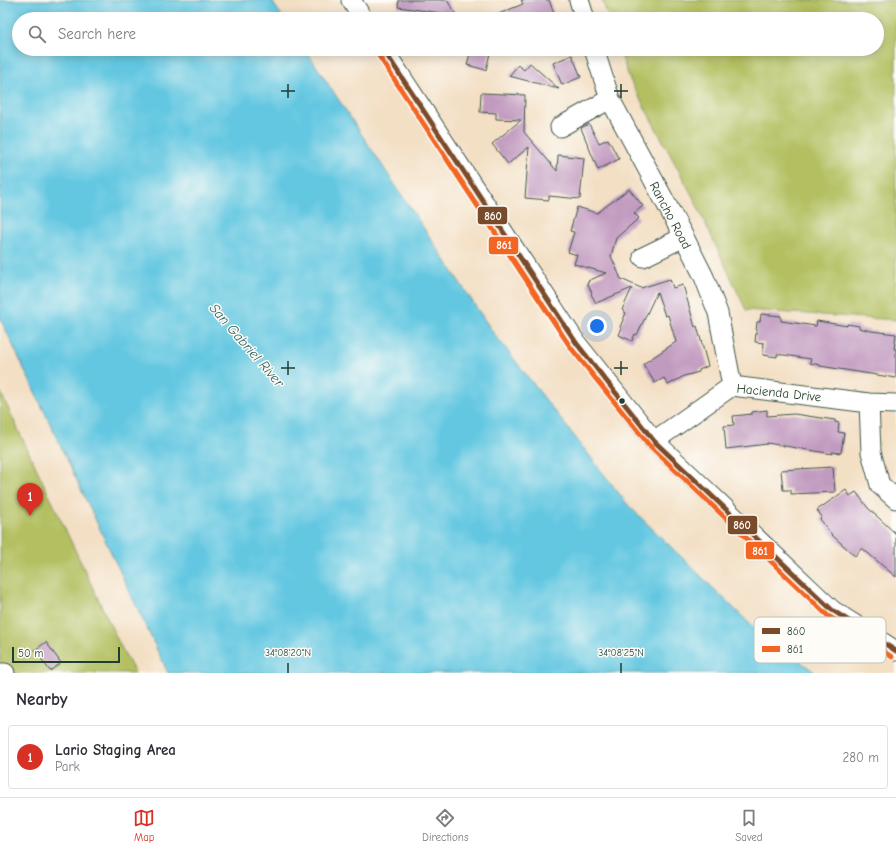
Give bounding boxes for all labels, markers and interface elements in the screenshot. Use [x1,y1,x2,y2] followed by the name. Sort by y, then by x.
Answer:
[12,12,884,56] search box
[26,23,48,45] icon: search
[58,25,136,43] text: Search here
[647,179,695,251] street label: Rancho Road
[477,206,508,225] line badge: 860
[484,210,502,223] text: 860
[488,236,519,255] line badge: 861
[496,239,512,252] text: 861
[206,300,289,392] water label: San Gabriel River
[587,316,607,336] your location
[736,381,822,404] street label: Hacienda Drive
[617,396,627,406] unlabelled marker
[17,483,43,516] pin: 1
[727,515,758,535] line badge: 860
[733,519,751,532] text: 860
[745,541,775,560] line badge: 861
[752,545,768,558] text: 861
[754,617,886,663] legend
[787,625,805,638] text: 860
[787,643,803,656] text: 861
[12,645,120,664] scale bar
[18,647,43,660] text: 50 m
[265,647,311,659] text: 34°08'20"N
[598,647,644,659] text: 34°08'25"N
[16,690,67,709] text: Nearby
[55,741,176,759] text: Lario Staging Area
[27,750,33,765] text: 1
[842,750,879,765] text: 280 m
[55,759,80,774] text: Park
[133,807,155,844] tab: Map
[422,807,469,844] tab: Directions
[735,807,763,844] tab: Saved

